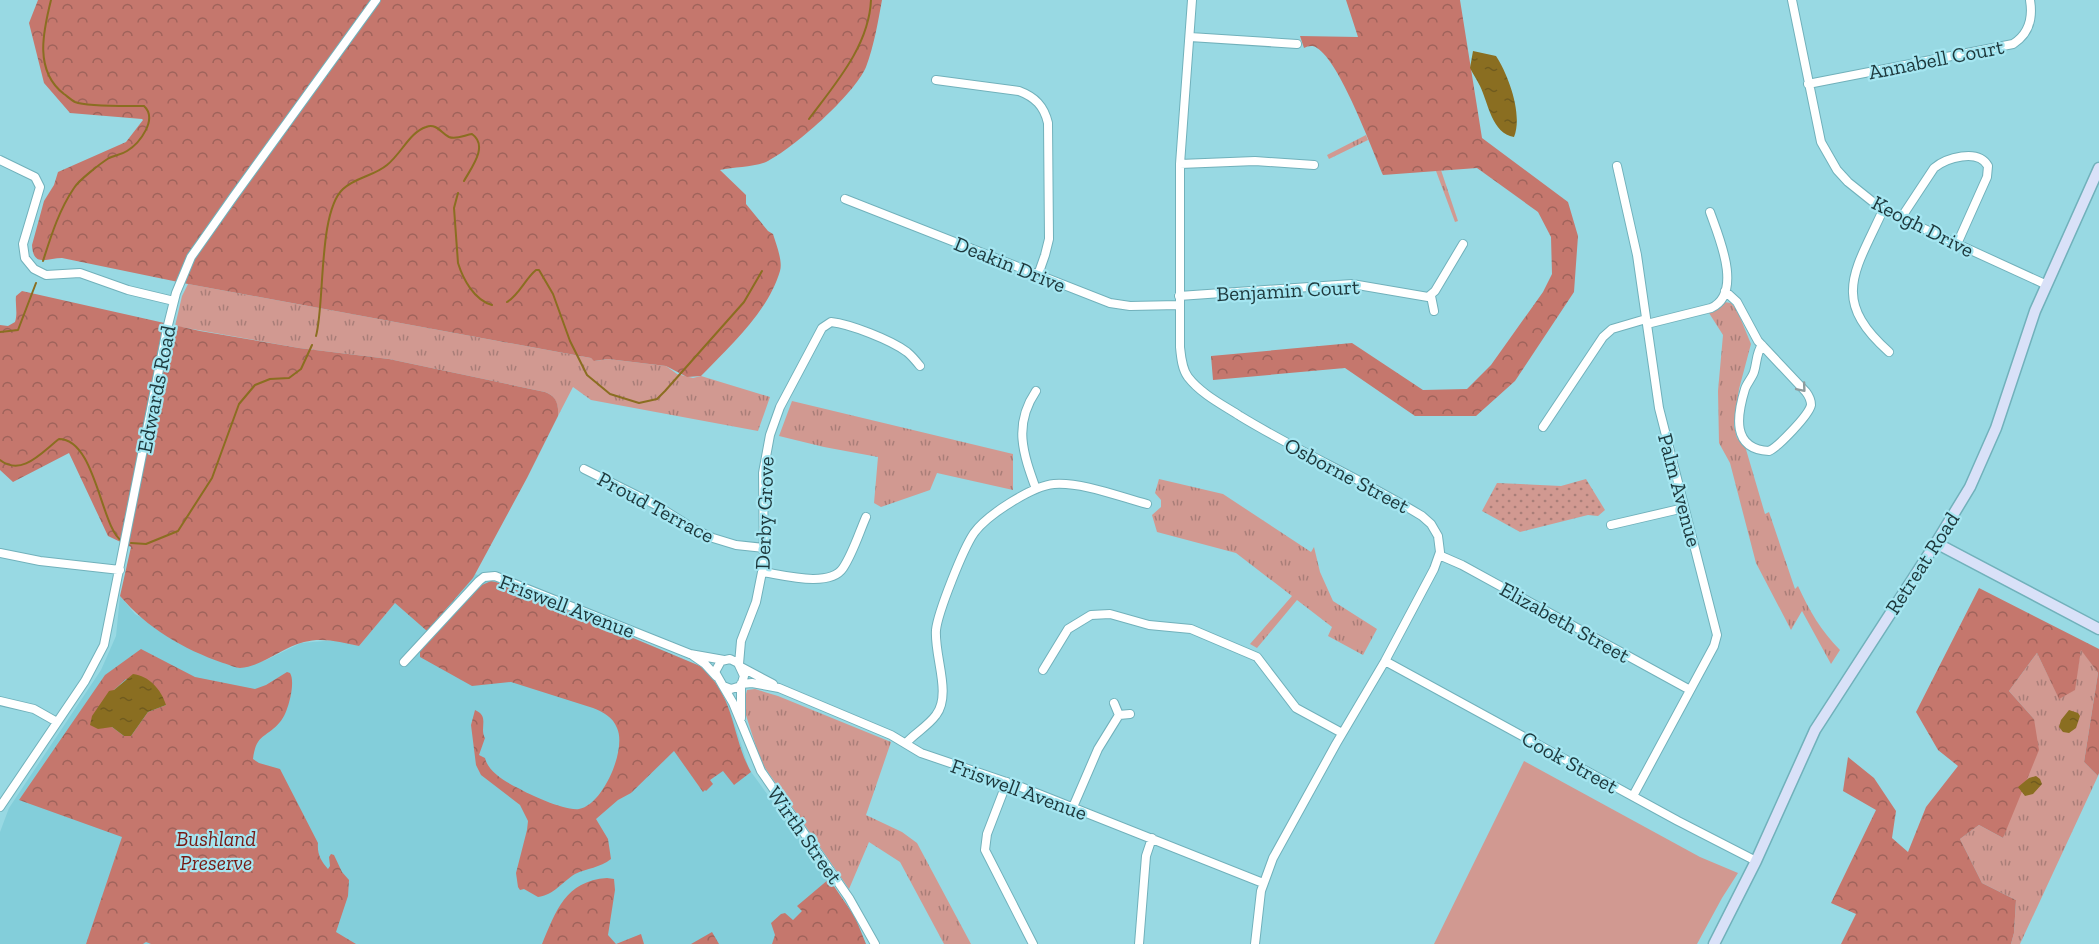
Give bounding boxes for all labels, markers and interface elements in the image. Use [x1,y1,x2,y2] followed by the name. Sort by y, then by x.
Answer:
[1866,34,2006,84] street label: Annabell Court
[1868,190,1978,262] street label: Keogh Drive
[951,230,1069,298] street label: Deakin Drive
[1216,274,1361,307] street label: Benjamin Court
[131,323,181,455] street label: Edwards Road
[1795,381,1806,392] one-way arrow
[1653,431,1707,550] street label: Palm Avenue
[1281,432,1414,518] street label: Osborne Street
[750,456,778,570] street label: Derby Grove
[594,466,719,548] street label: Proud Terrace
[1880,507,1965,619] street label: Retreat Road
[496,569,638,643] street label: Friswell Avenue
[1496,576,1634,668] street label: Elizabeth Street
[1518,725,1623,799] street label: Cook Street
[947,753,1091,825] street label: Friswell Avenue
[762,781,848,889] street label: Wirth Street
[176,826,256,875] park label: Bushland Preserve

